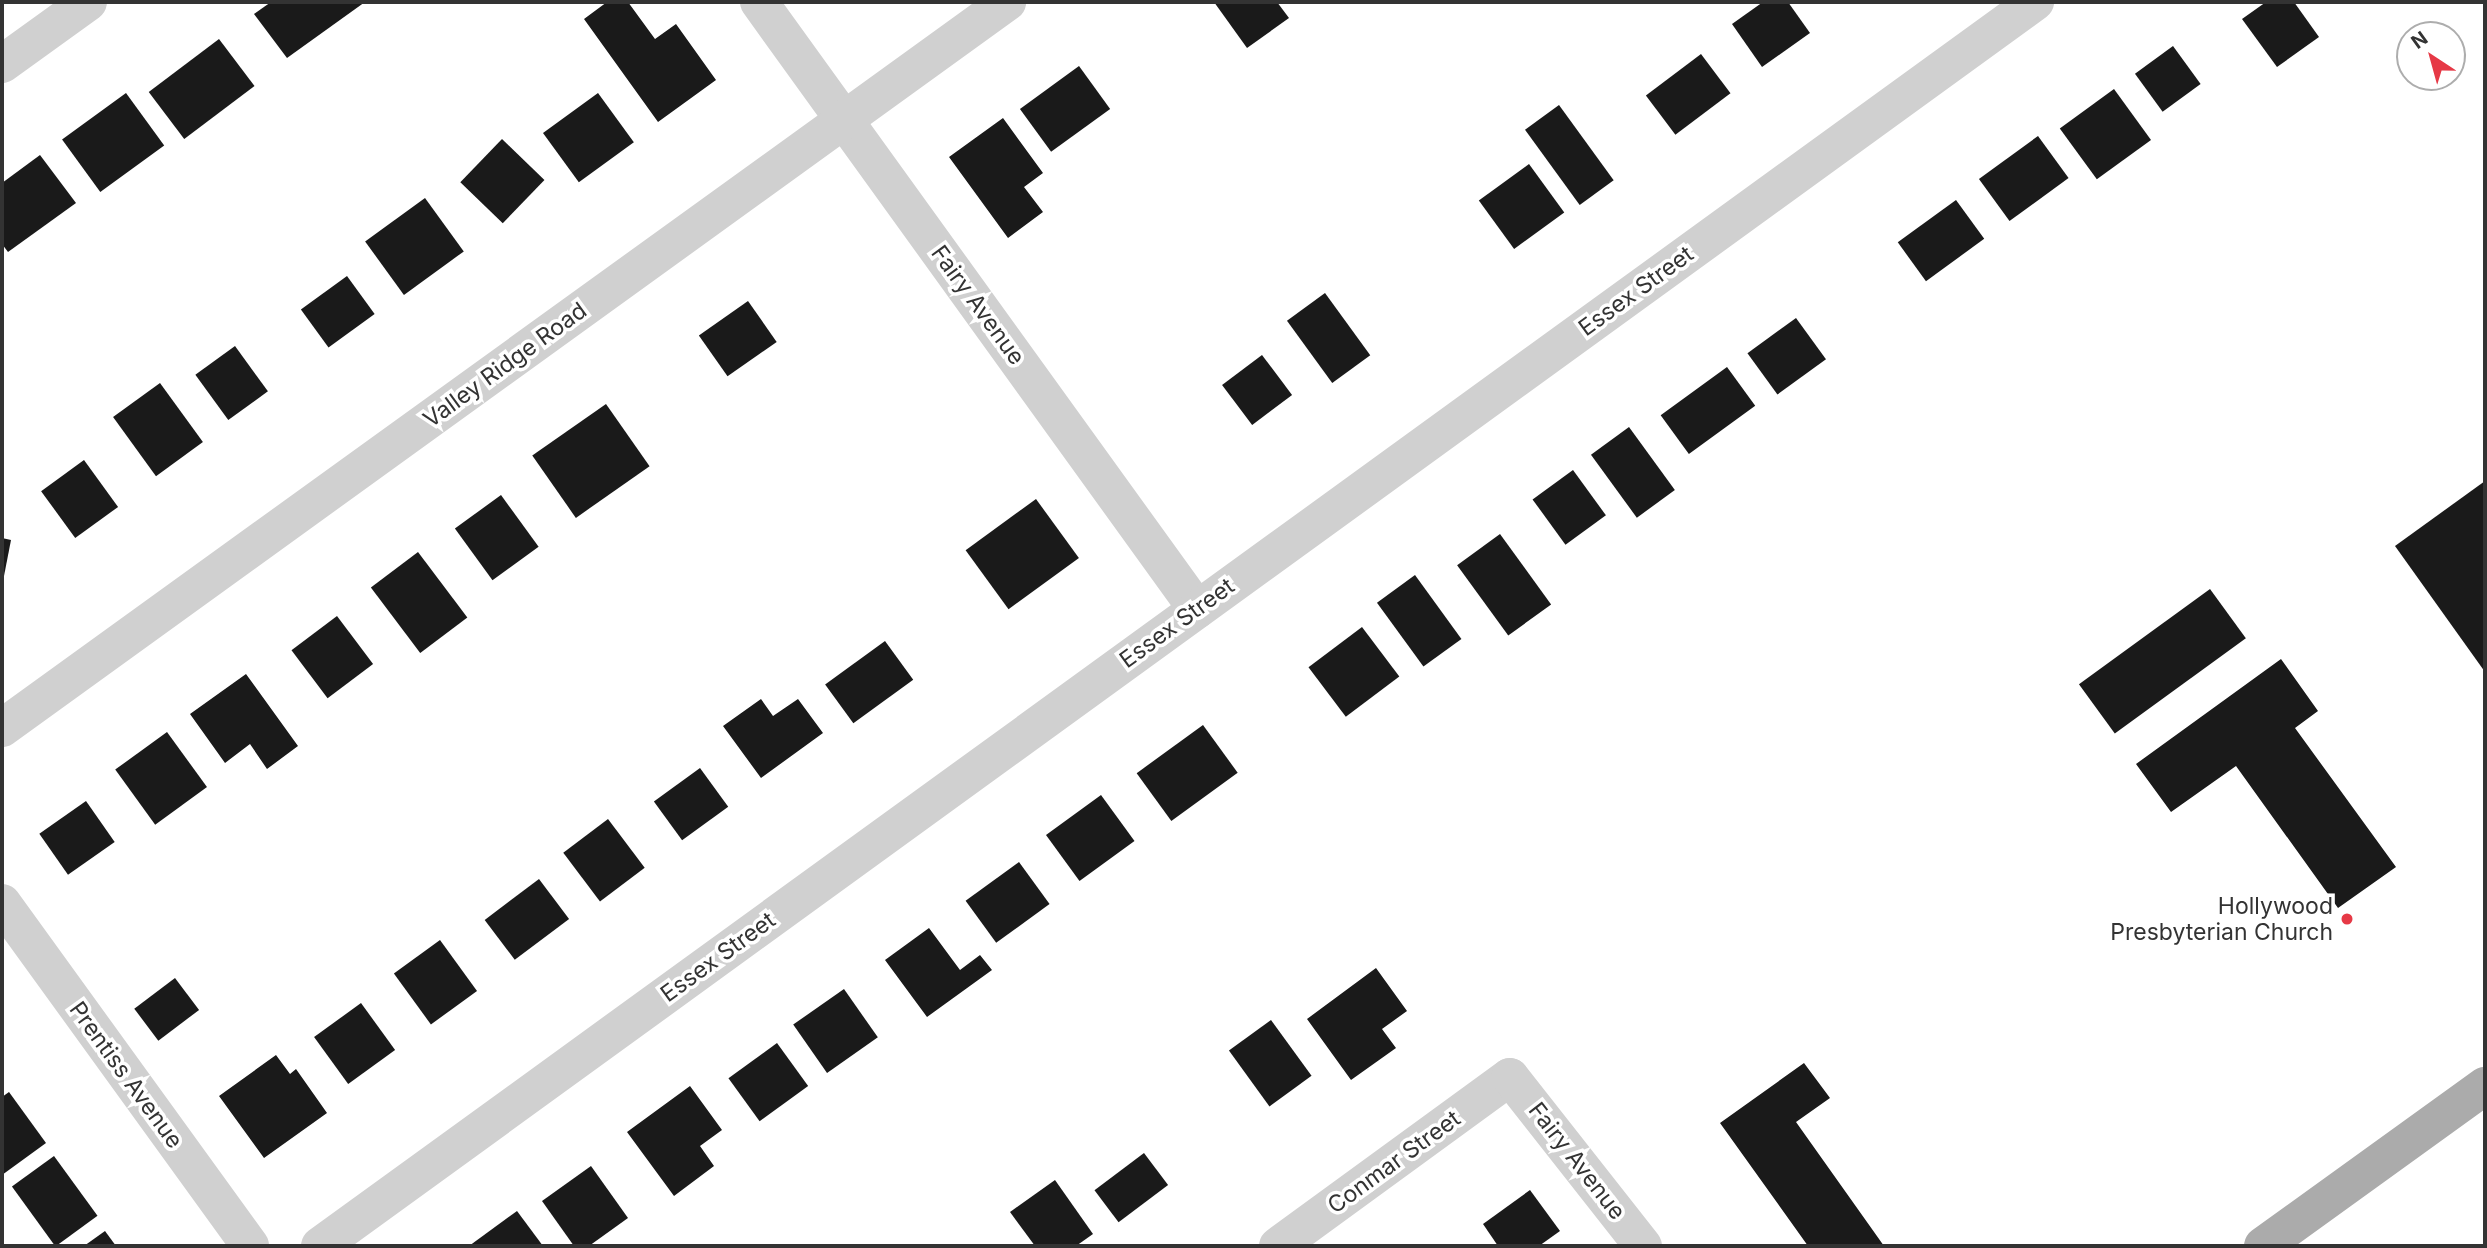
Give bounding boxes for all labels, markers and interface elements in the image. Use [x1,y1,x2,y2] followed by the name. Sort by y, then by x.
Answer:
[2396,21,2466,91] north arrow
[2407,27,2432,54] text: N
[925,240,1031,370] street label: Fairy Avenue
[1573,240,1699,342] street label: Essex Street
[418,297,592,433] street label: Valley Ridge Road
[1114,572,1240,674] street label: Essex Street
[2110,892,2333,946] place label: Hollywood Presbyterian Church
[655,906,781,1008] street label: Essex Street
[2339,911,2355,927] marker: Hollywood Presbyterian Church
[64,996,188,1154] street label: Prentiss Avenue
[1523,1097,1631,1225] street label: Fairy Avenue
[1322,1105,1466,1219] street label: Conmar Street

